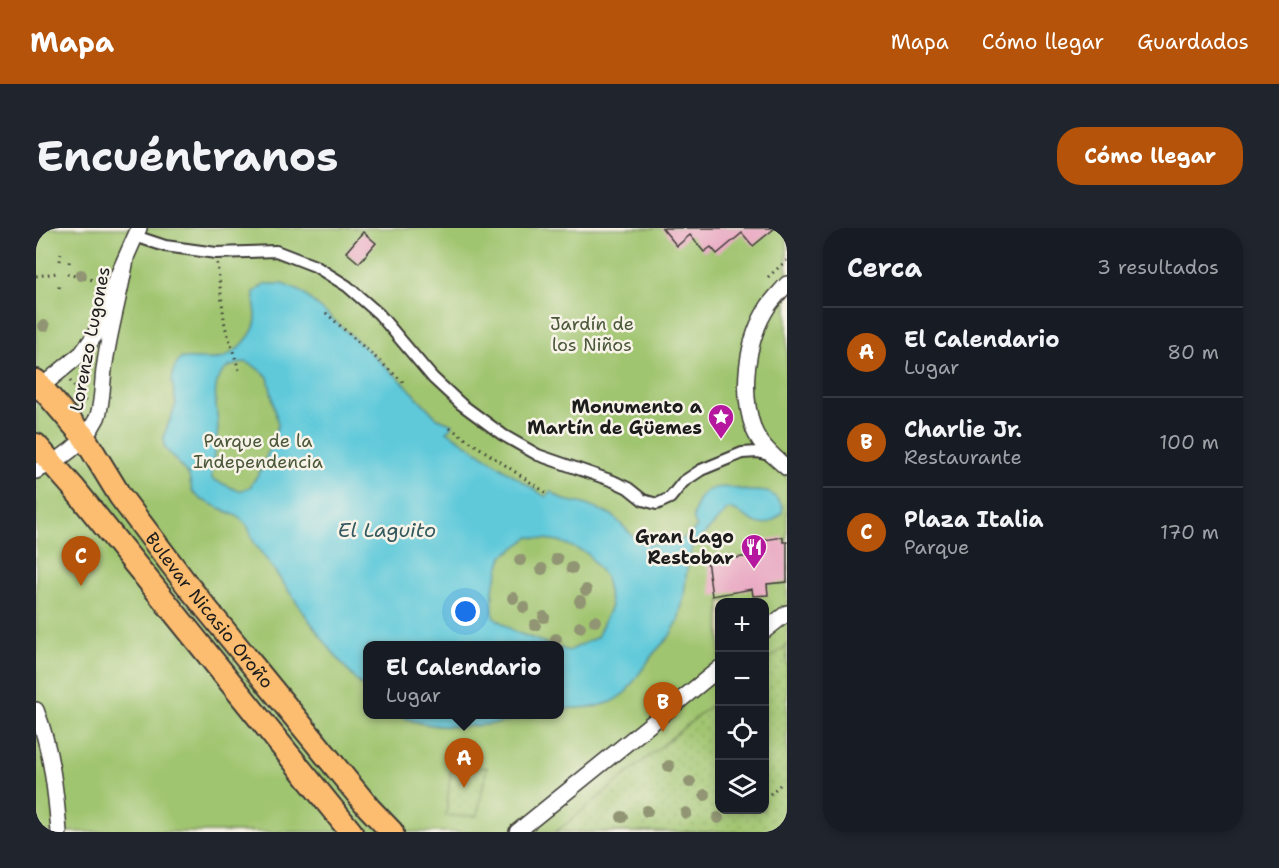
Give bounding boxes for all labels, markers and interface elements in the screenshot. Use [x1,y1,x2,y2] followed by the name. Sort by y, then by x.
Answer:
[30,23,114,61] text: Mapa
[891,28,949,56] text: Mapa
[982,28,1104,56] text: Cómo llegar
[1137,28,1249,56] text: Guardados
[1057,127,1243,185] button: Cómo llegar
[36,128,338,184] text: Encuéntranos
[847,250,922,285] text: Cerca
[1097,254,1219,280] text: 3 resultados
[64,265,116,413] street label: Lorenzo Lugones
[550,312,634,357] park label: Jardín de los Niños
[904,325,1059,354] text: El Calendario
[859,339,874,365] text: A
[1167,339,1219,365] text: 80 m
[904,354,960,380] text: Lugar
[527,395,703,440] place label: Monumento a Martín de Güemes
[706,402,736,440] place icon: Monumento a Martín de Güemes
[904,415,1022,444] text: Charlie Jr.
[193,429,323,474] park label: Parque de la Independencia
[860,429,873,455] text: B
[1159,429,1219,455] text: 100 m
[904,444,1022,470] text: Restaurante
[904,505,1043,534] text: Plaza Italia
[338,517,436,543] water label: El Laguito
[860,519,873,545] text: C
[1160,519,1219,545] text: 170 m
[635,525,734,570] place label: Gran Lago Restobar
[140,528,279,693] street label: Bulevar Nicasio Oroño
[739,532,769,570] restaurant icon: Gran Lago Restobar
[904,534,969,560] text: Parque
[62,536,100,586] pin: C
[451,597,480,626] your location
[715,598,769,814] map controls
[715,598,769,652] button: +
[363,641,564,719] popup
[715,652,769,706] button: −
[386,653,541,682] text: El Calendario
[386,682,441,708] text: Lugar
[644,682,682,732] pin: B
[715,706,769,760] button: locate
[444,738,484,788] pin: A
[715,760,769,814] button: layers

